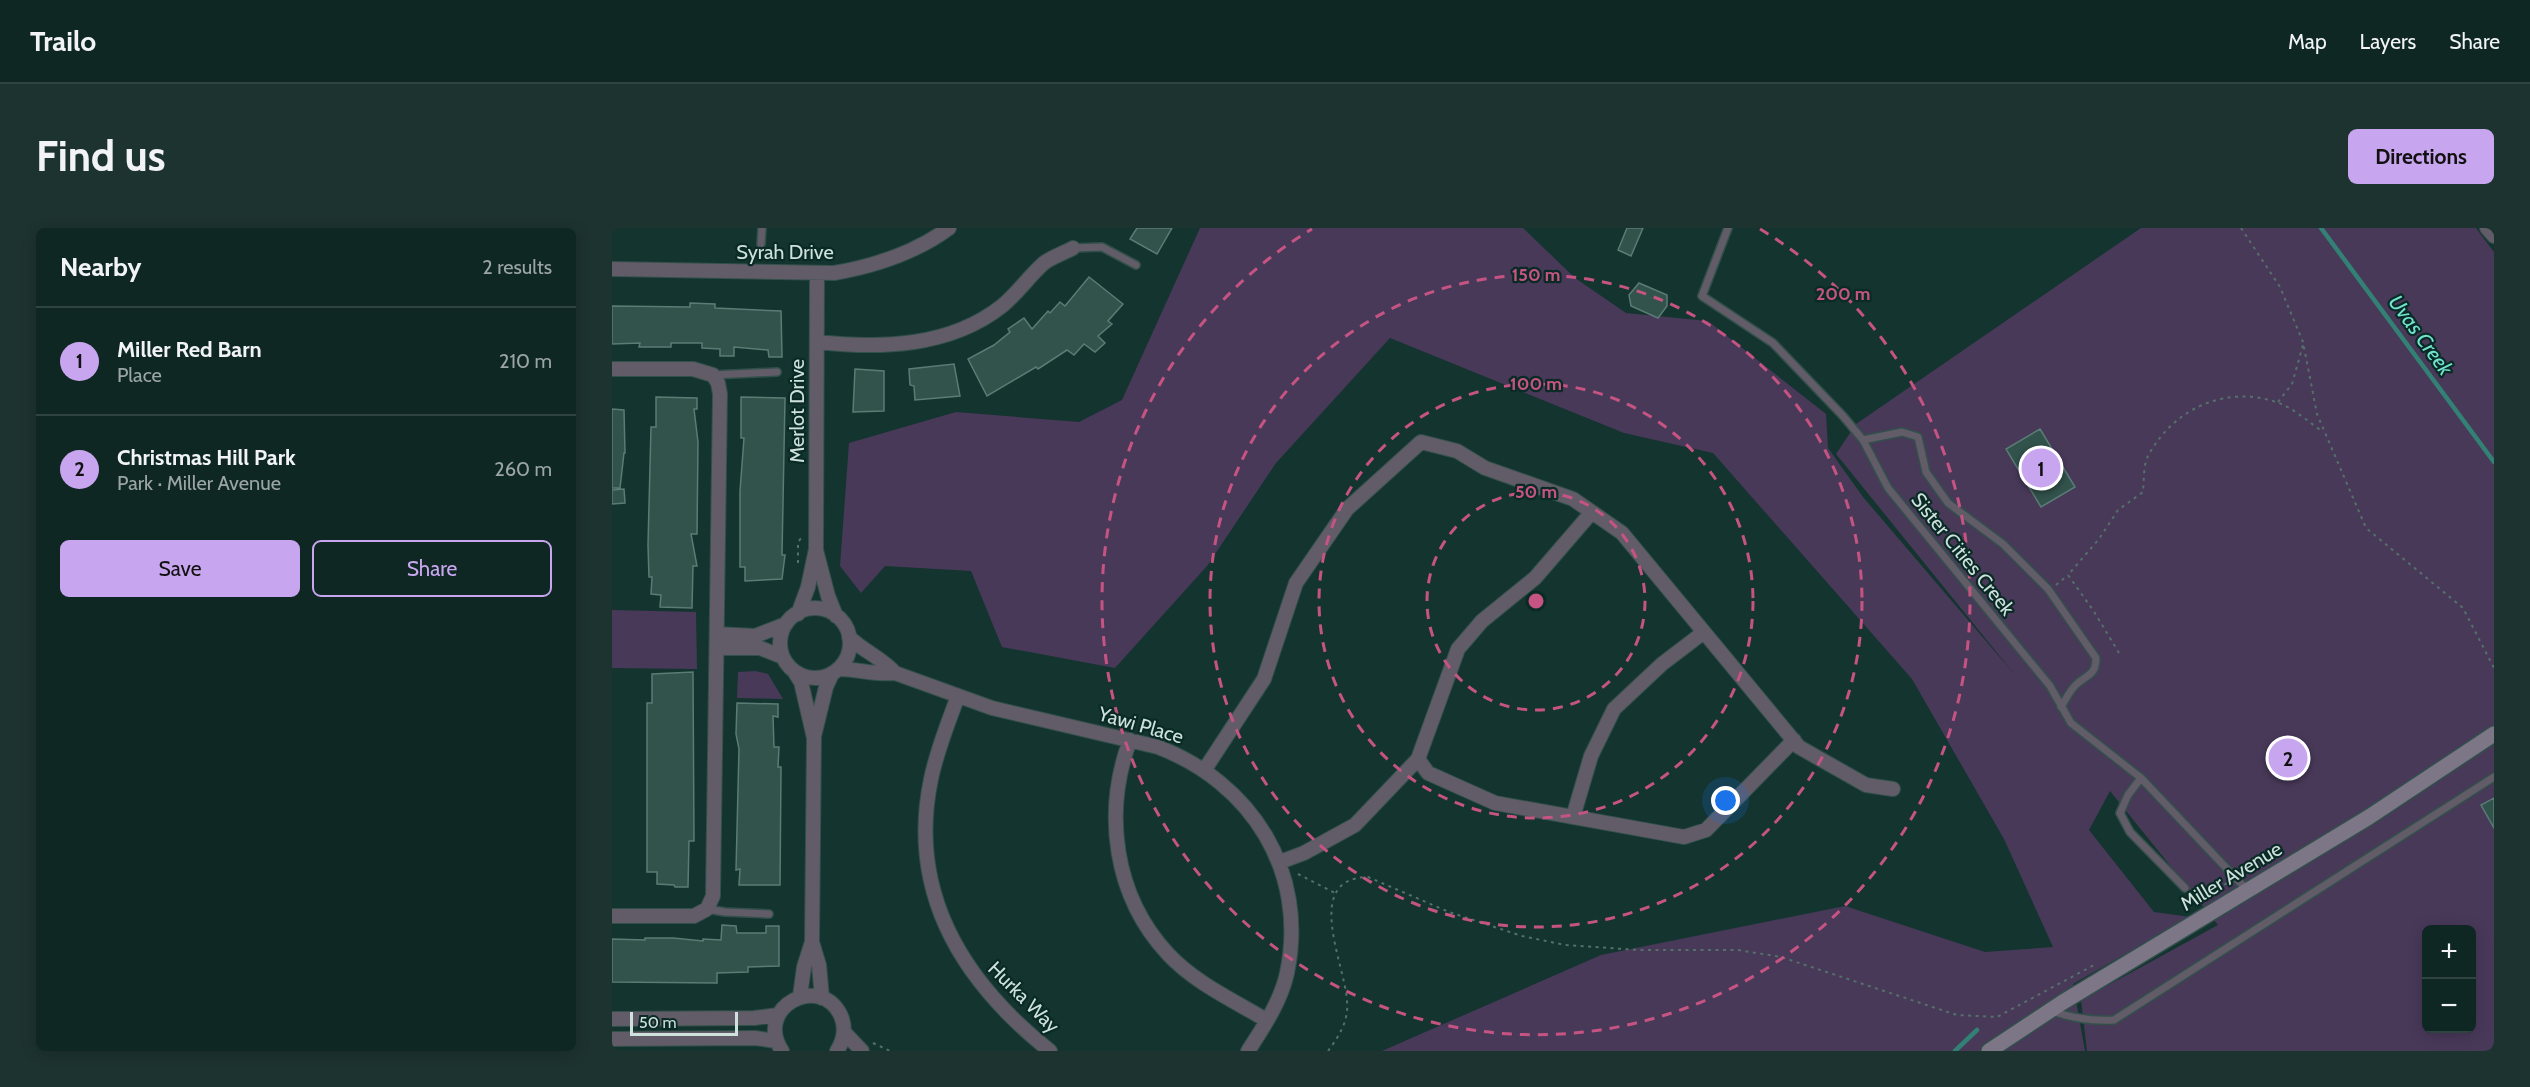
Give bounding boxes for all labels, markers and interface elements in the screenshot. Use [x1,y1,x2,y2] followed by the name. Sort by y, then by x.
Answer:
[30,24,96,58] text: Trailo
[2288,29,2327,54] text: Map
[2360,29,2416,54] text: Layers
[2449,29,2500,54] text: Share
[2348,129,2494,184] button: Directions
[36,130,165,182] text: Find us
[736,240,834,264] street label: Syrah Drive
[60,251,141,283] text: Nearby
[482,255,552,279] text: 2 results
[1512,264,1560,286] text: 150 m
[1816,283,1870,305] text: 200 m
[2384,290,2459,381] water label: Uvas Creek
[117,336,262,363] text: Miller Red Barn
[76,349,83,373] text: 1
[499,349,552,373] text: 210 m
[785,359,809,463] street label: Merlot Drive
[117,363,162,387] text: Place
[1510,373,1562,395] text: 100 m
[117,444,296,471] text: Christmas Hill Park
[2022,446,2060,490] pin: 1
[74,457,85,481] text: 2
[494,457,552,481] text: 260 m
[117,471,281,495] text: Park · Miller Avenue
[1515,481,1557,503] text: 50 m
[1906,488,2020,620] street label: Sister Cities Creek
[60,540,300,597] button: Save
[312,540,552,597] button: Share
[1526,591,1546,611] centre of rings
[1095,701,1186,749] street label: Yawi Place
[2268,736,2308,780] pin: 2
[1711,786,1740,815] your location
[2176,836,2286,916] street label: Miller Avenue
[2422,925,2476,1033] map controls
[2422,925,2476,979] button: +
[983,956,1065,1038] street label: Hurka Way
[2422,979,2476,1033] button: −
[630,1009,738,1036] scale bar
[639,1013,676,1032] text: 50 m

